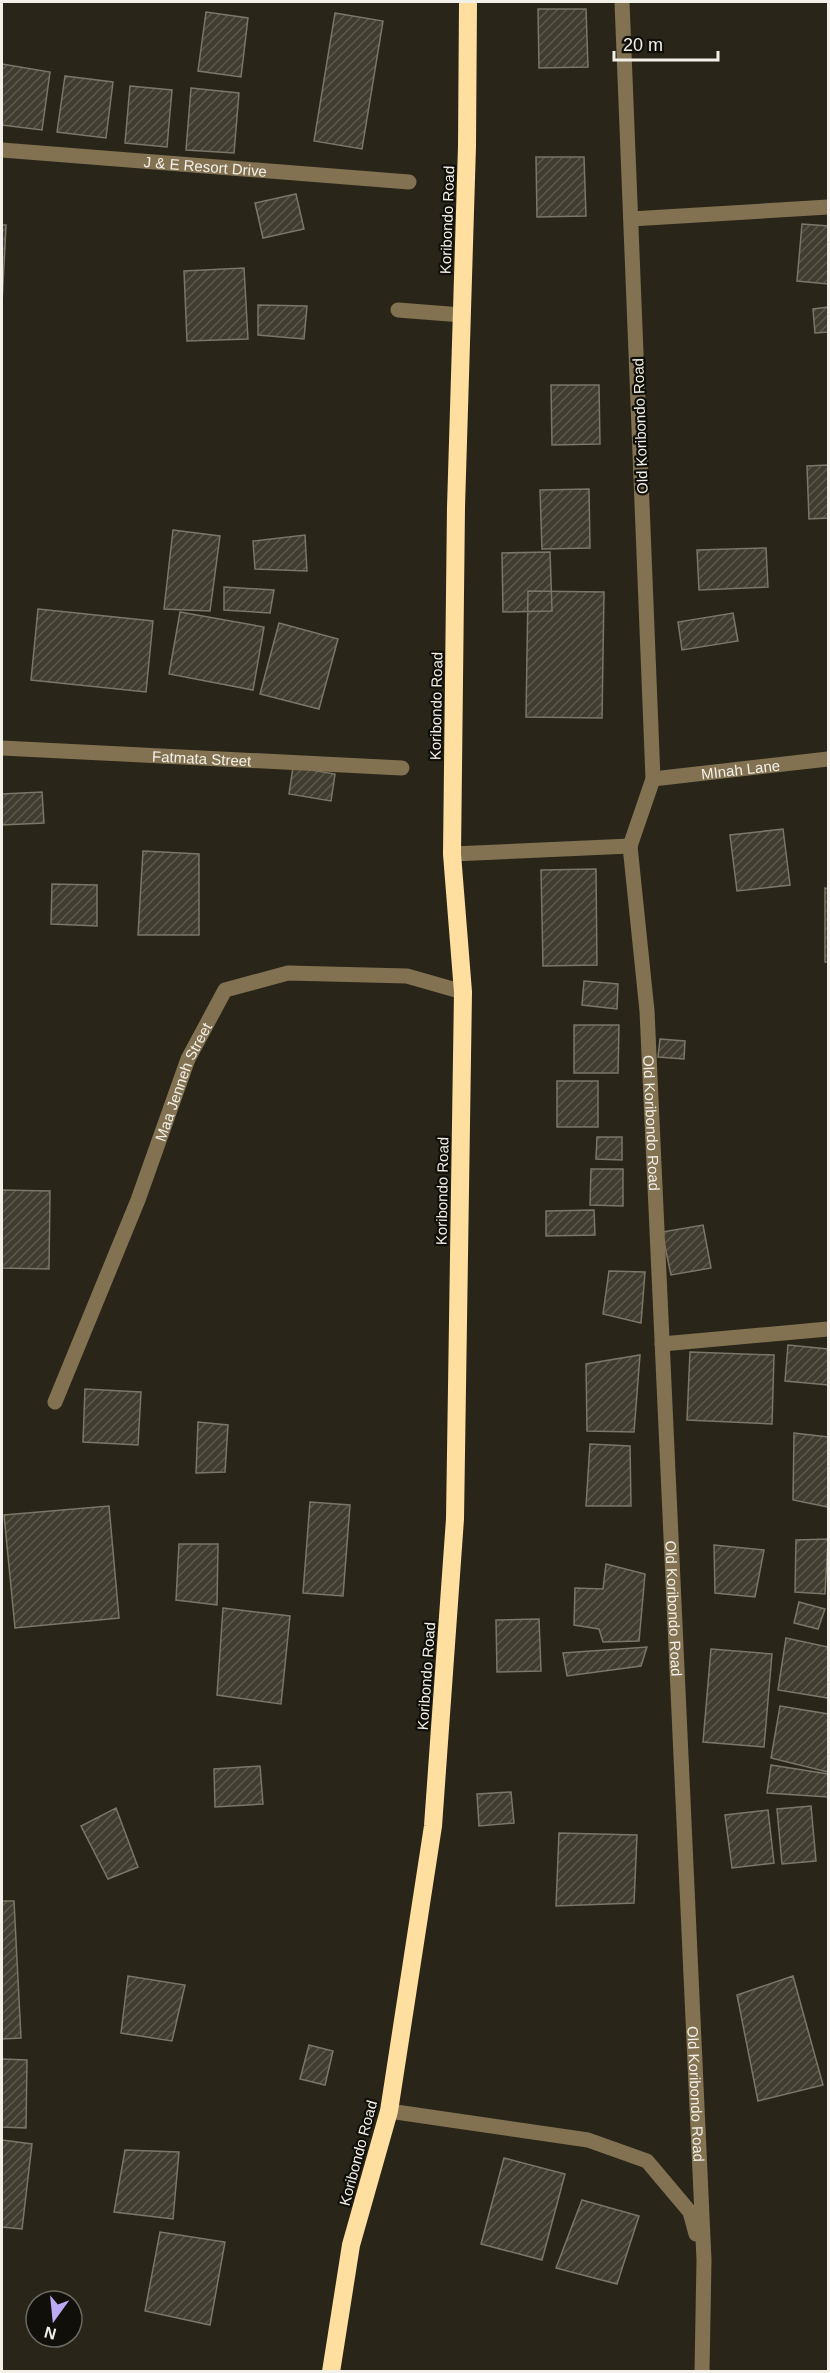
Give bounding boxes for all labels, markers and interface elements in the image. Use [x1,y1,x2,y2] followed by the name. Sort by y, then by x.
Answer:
[614,24,718,62] scale bar
[623,35,663,55] text: 20 m
[143,153,268,179] street label: J & E Resort Drive
[437,166,457,274] street label: Koribondo Road
[629,358,651,494] street label: Old Koribondo Road
[427,652,445,760] street label: Koribondo Road
[152,747,253,769] street label: Fatmata Street
[700,756,781,782] street label: MInah Lane
[151,1019,215,1143] street label: Maa Jenneh Street
[641,1055,664,1191] street label: Old Koribondo Road
[433,1137,451,1245] street label: Koribondo Road
[663,1540,686,1677] street label: Old Koribondo Road
[414,1621,438,1731] street label: Koribondo Road
[685,2026,708,2162] street label: Old Koribondo Road
[336,2098,380,2208] street label: Koribondo Road
[24,2289,84,2349] north arrow
[42,2323,58,2343] text: N

